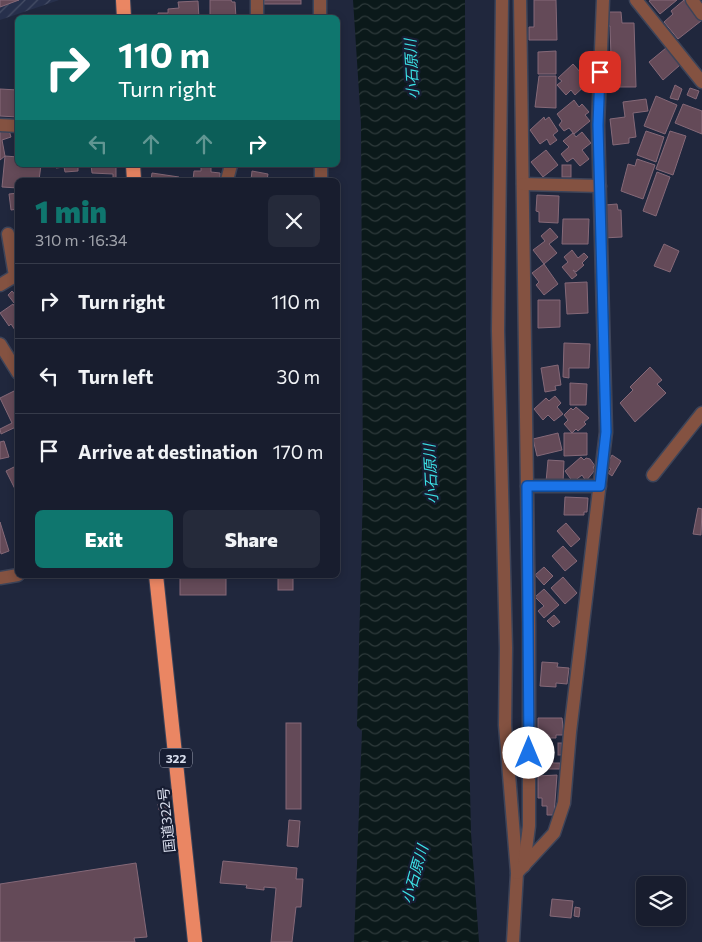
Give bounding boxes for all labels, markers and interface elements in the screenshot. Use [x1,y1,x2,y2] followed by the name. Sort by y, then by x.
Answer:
[118,32,210,75] text: 110 m
[35,35,100,100] icon: right
[400,37,422,99] water label: 小石原川
[579,51,621,93] pin
[586,58,614,86] icon: arrive
[118,75,216,102] text: Turn right
[84,130,112,158] icon: left
[137,130,165,158] icon: ahead
[190,130,218,158] icon: ahead
[243,130,271,158] icon: right
[35,192,107,229] text: 1 min
[268,195,320,247] button: close
[35,230,127,249] text: 310 m · 16:34
[35,287,63,315] icon: right
[78,290,165,313] text: Turn right
[271,290,320,313] text: 110 m
[35,362,63,390] icon: left
[78,365,153,388] text: Turn left
[277,365,320,388] text: 30 m
[35,437,63,465] icon: arrive
[78,440,258,463] text: Arrive at destination
[273,440,323,463] text: 170 m
[419,442,441,504] water label: 小石原川
[35,510,173,568] button: Exit
[183,510,320,568] button: Share
[502,726,554,778] position arrow
[160,748,192,768] road number: 322
[154,787,178,853] street label: 国道322号
[397,841,431,905] water label: 小石原川
[636,876,686,926] map controls
[636,876,686,926] button: layers

